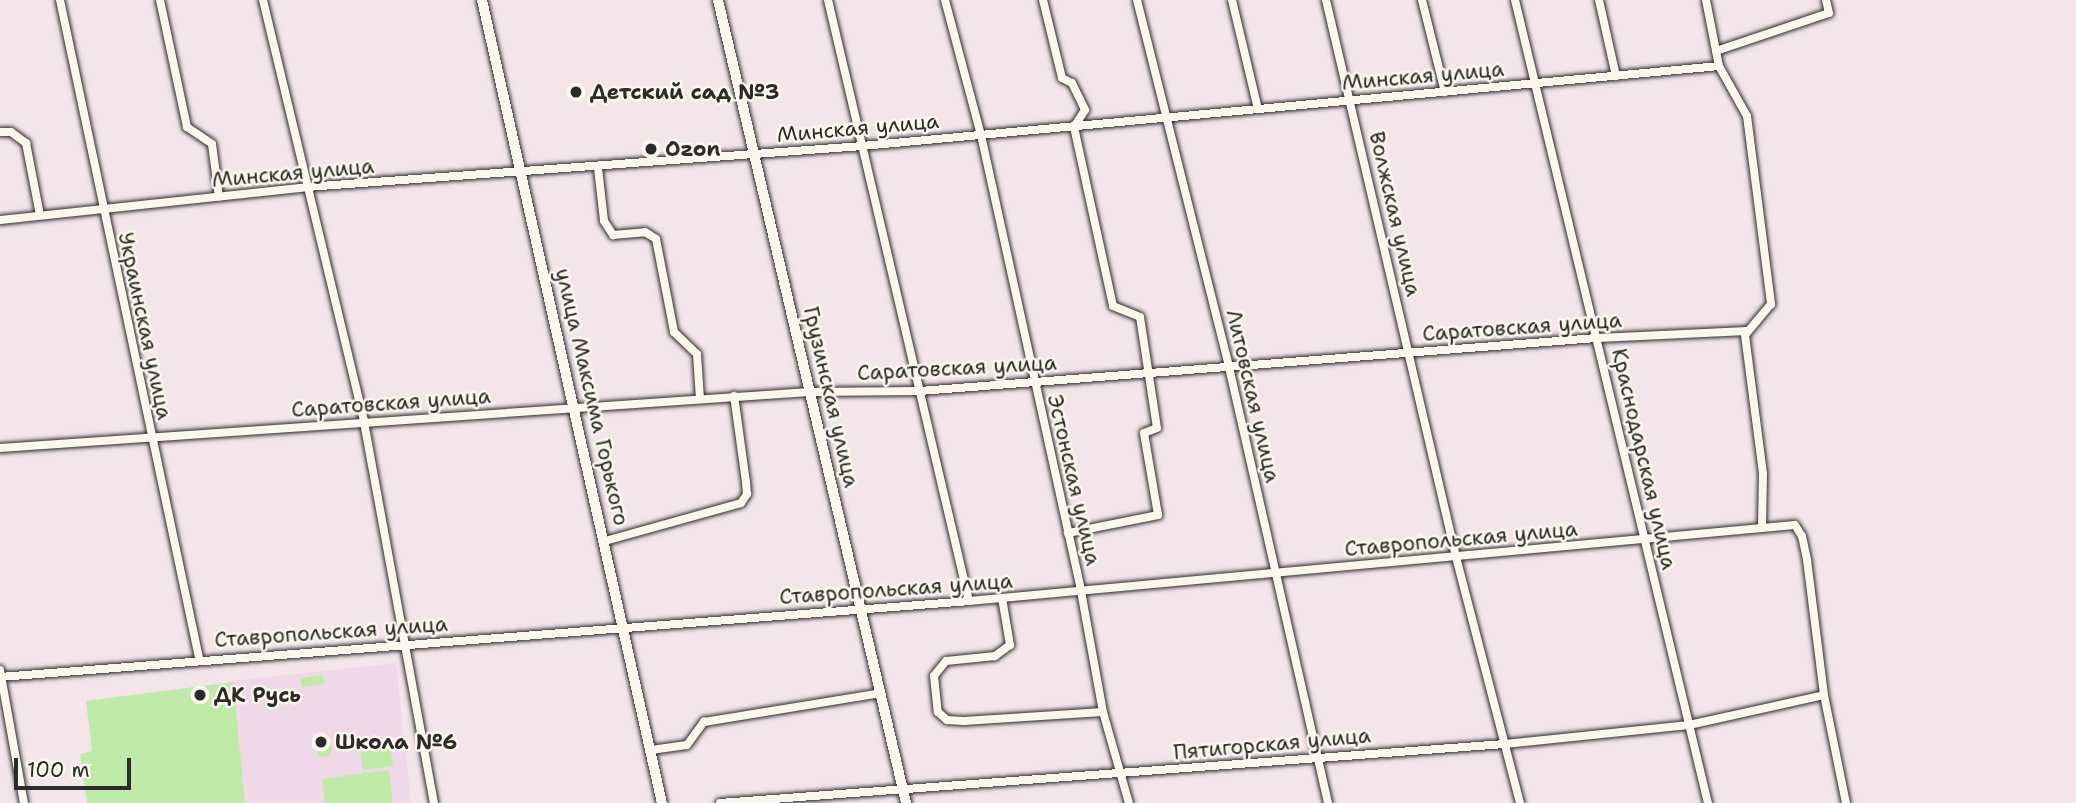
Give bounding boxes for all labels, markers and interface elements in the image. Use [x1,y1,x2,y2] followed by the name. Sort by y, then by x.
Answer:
[1341,56,1505,96] street label: Минская улица
[590,79,779,105] place label: Детский сад №3
[568,84,584,100] marker: Детский сад №3
[776,108,940,148] street label: Минская улица
[1364,129,1426,299] street label: Волжская улица
[665,136,720,162] place label: Ozon
[643,141,659,157] marker: Ozon
[211,153,375,193] street label: Минская улица
[113,230,177,422] street label: Украинская улица
[550,266,634,528] street label: улица Максима Горького
[798,304,864,490] street label: Грузинская улица
[1221,307,1285,485] street label: Литовская улица
[1421,307,1623,347] street label: Саратовская улица
[1606,346,1682,572] street label: Краснодарская улица
[857,350,1057,386] street label: Саратовская улица
[290,383,492,423] street label: Саратовская улица
[1042,392,1106,568] street label: Эстонская улица
[1343,516,1579,562] street label: Ставропольская улица
[779,568,1013,610] street label: Ставропольская улица
[214,611,448,653] street label: Ставропольская улица
[214,682,301,708] place label: ДК Русь
[192,687,208,703] marker: ДК Русь
[1172,723,1372,765] street label: Пятигорская улица
[335,729,457,755] place label: Школа №6
[313,734,329,750] marker: Школа №6
[18,744,135,788] scale bar
[27,756,90,784] text: 100 m

